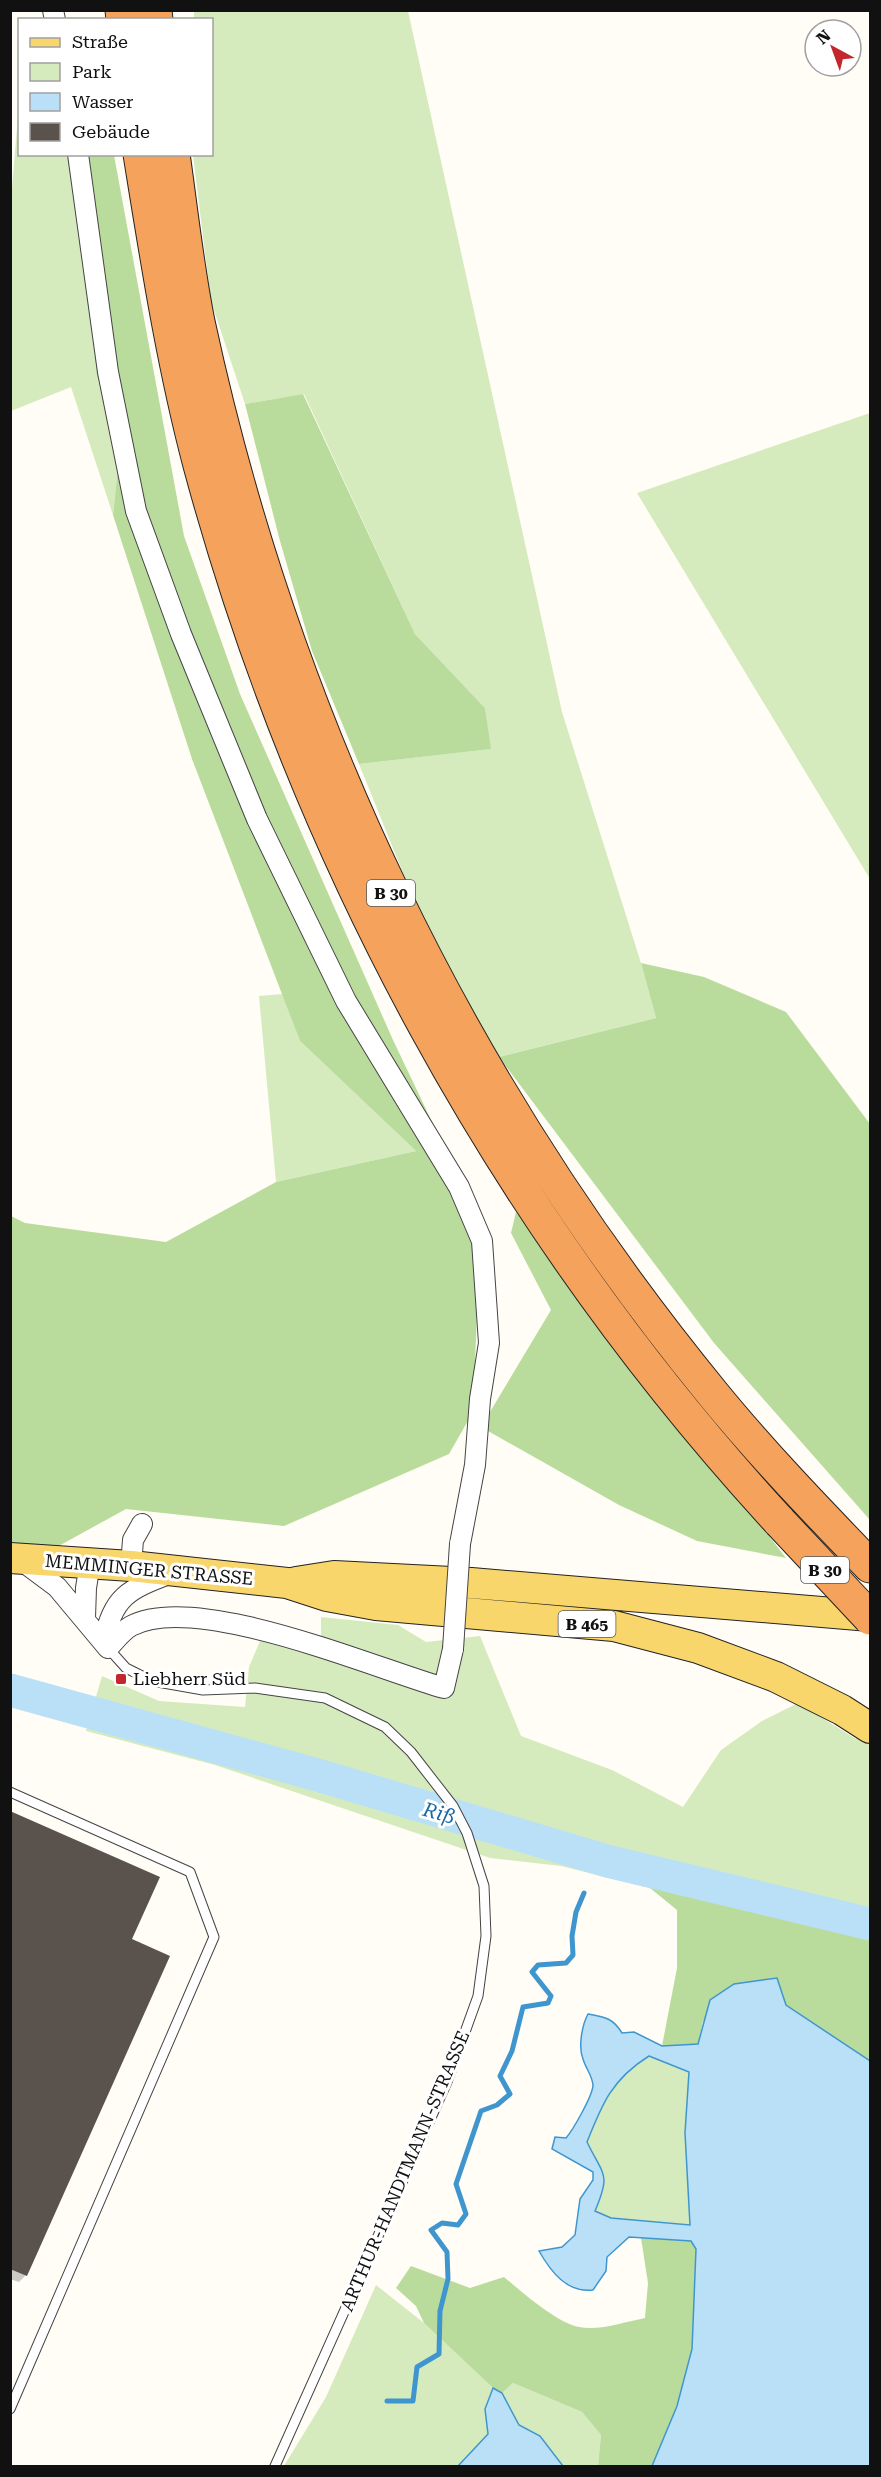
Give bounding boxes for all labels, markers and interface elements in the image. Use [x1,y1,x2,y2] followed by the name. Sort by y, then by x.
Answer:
[18,18,213,156] legend
[803,18,863,78] north arrow
[813,26,834,48] text: N
[72,31,128,52] text: Straße
[72,61,112,82] text: Park
[72,91,133,112] text: Wasser
[72,121,150,142] text: Gebäude
[367,880,415,906] road number: B 30
[44,1550,254,1589] street label: MEMMINGER STRASSE
[801,1557,849,1583] road number: B 30
[558,1611,616,1637] road number: B 465
[133,1668,247,1689] place label: Liebherr Süd
[114,1672,128,1686] marker: Liebherr Süd
[419,1797,458,1829] water label: Riß
[336,2027,473,2314] street label: ARTHUR-HANDTMANN-STRASSE

